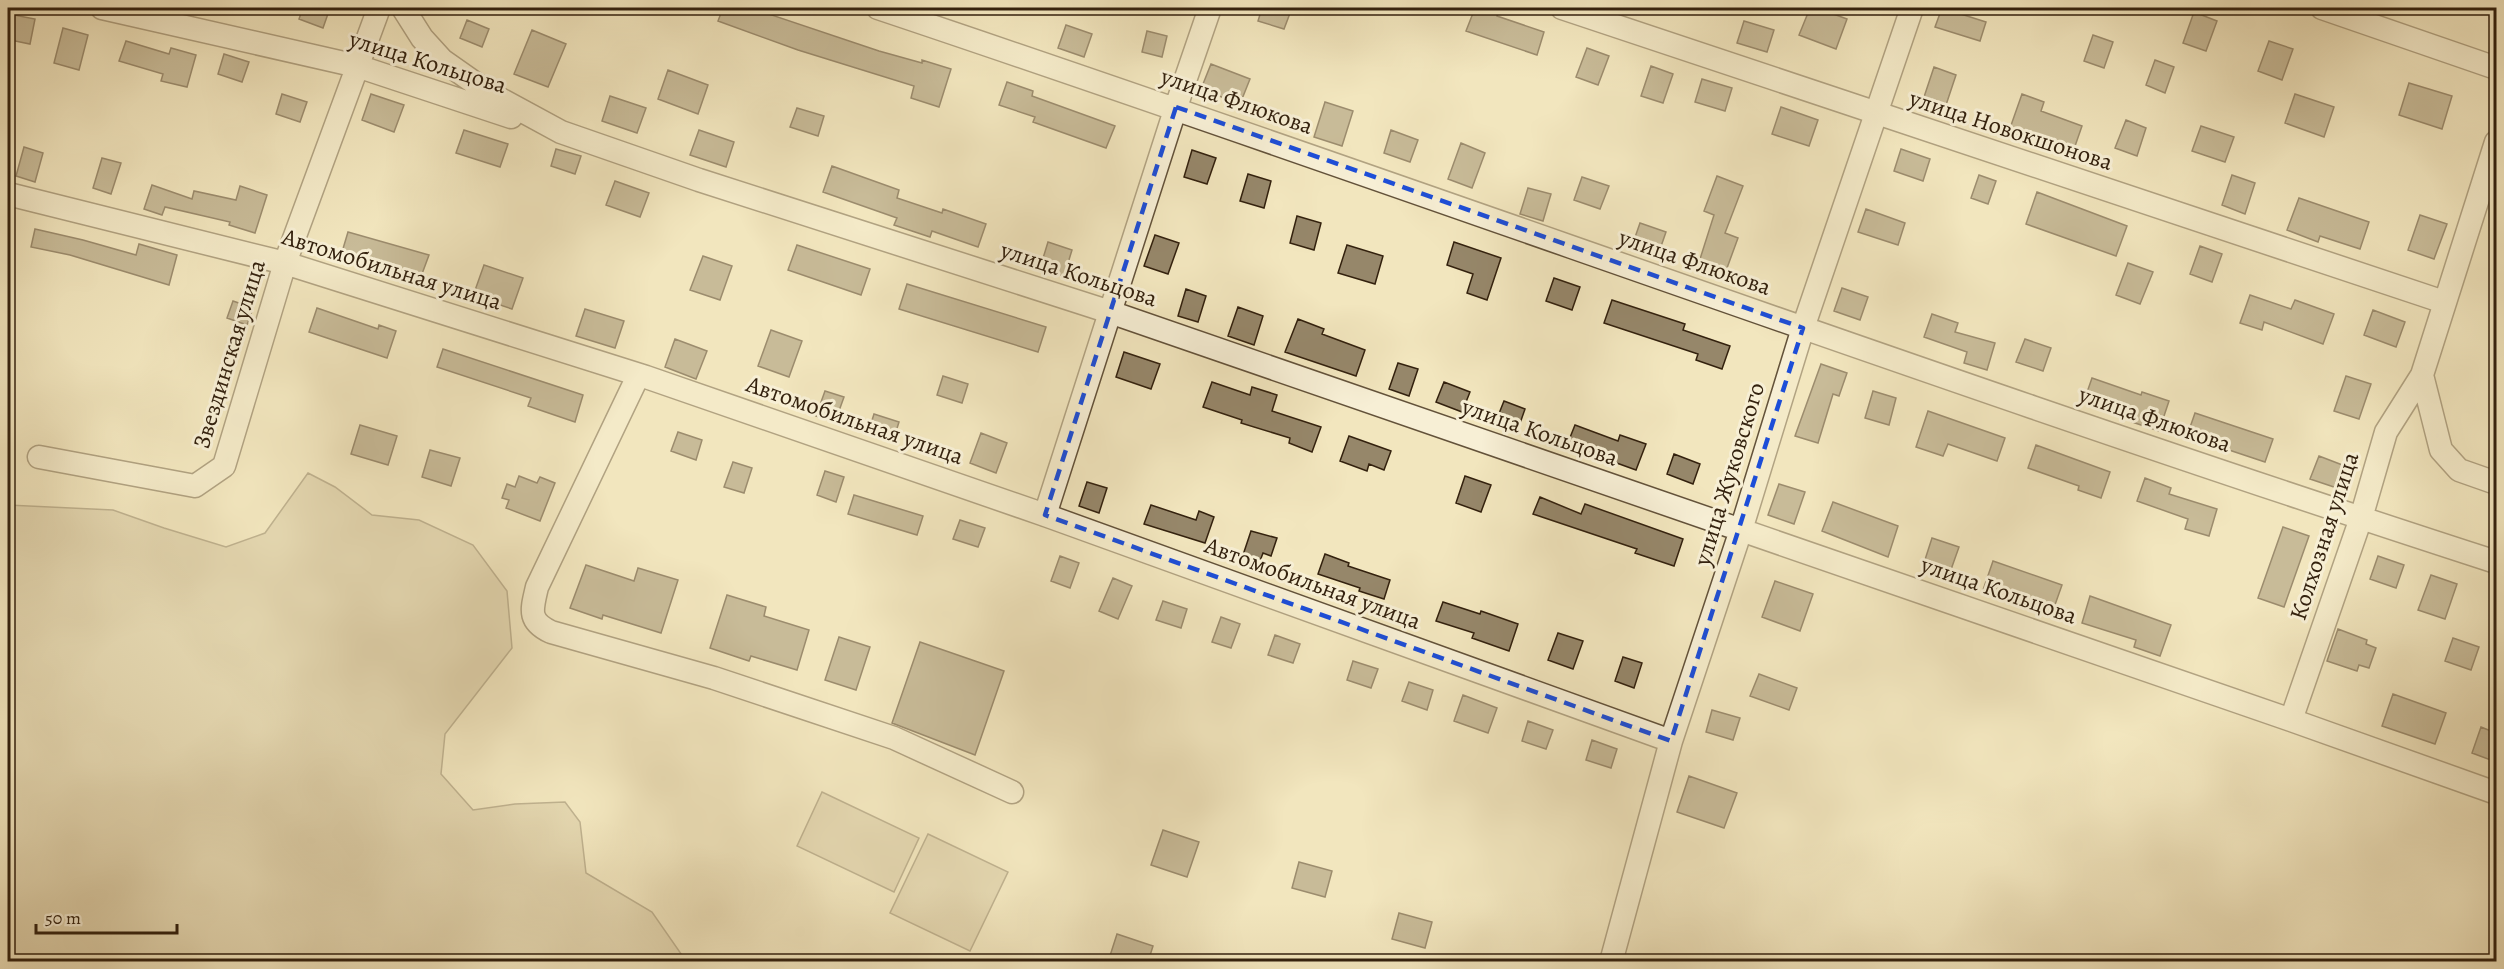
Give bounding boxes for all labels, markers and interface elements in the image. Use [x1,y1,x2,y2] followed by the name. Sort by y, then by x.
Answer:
[344,23,511,101] street label: улица Кольцова
[1156,60,1317,142] street label: улица Флюкова
[1904,82,2117,178] street label: улица Новокшонова
[277,220,506,318] street label: Автомобильная улица
[1614,221,1775,303] street label: улица Флюкова
[996,233,1162,314] street label: улица Кольцова
[185,256,273,452] street label: Звездинская улица
[741,367,968,472] street label: Автомобильная улица
[1686,378,1772,571] street label: улица Жуковского
[2074,378,2235,460] street label: улица Флюкова
[1457,390,1622,474] street label: улица Кольцова
[2282,448,2366,624] street label: Колхозная улица
[1200,529,1425,637] street label: Автомобильная улица
[1916,548,2081,632] street label: улица Кольцова
[36,897,177,935] scale bar
[45,906,81,930] text: 50 m

